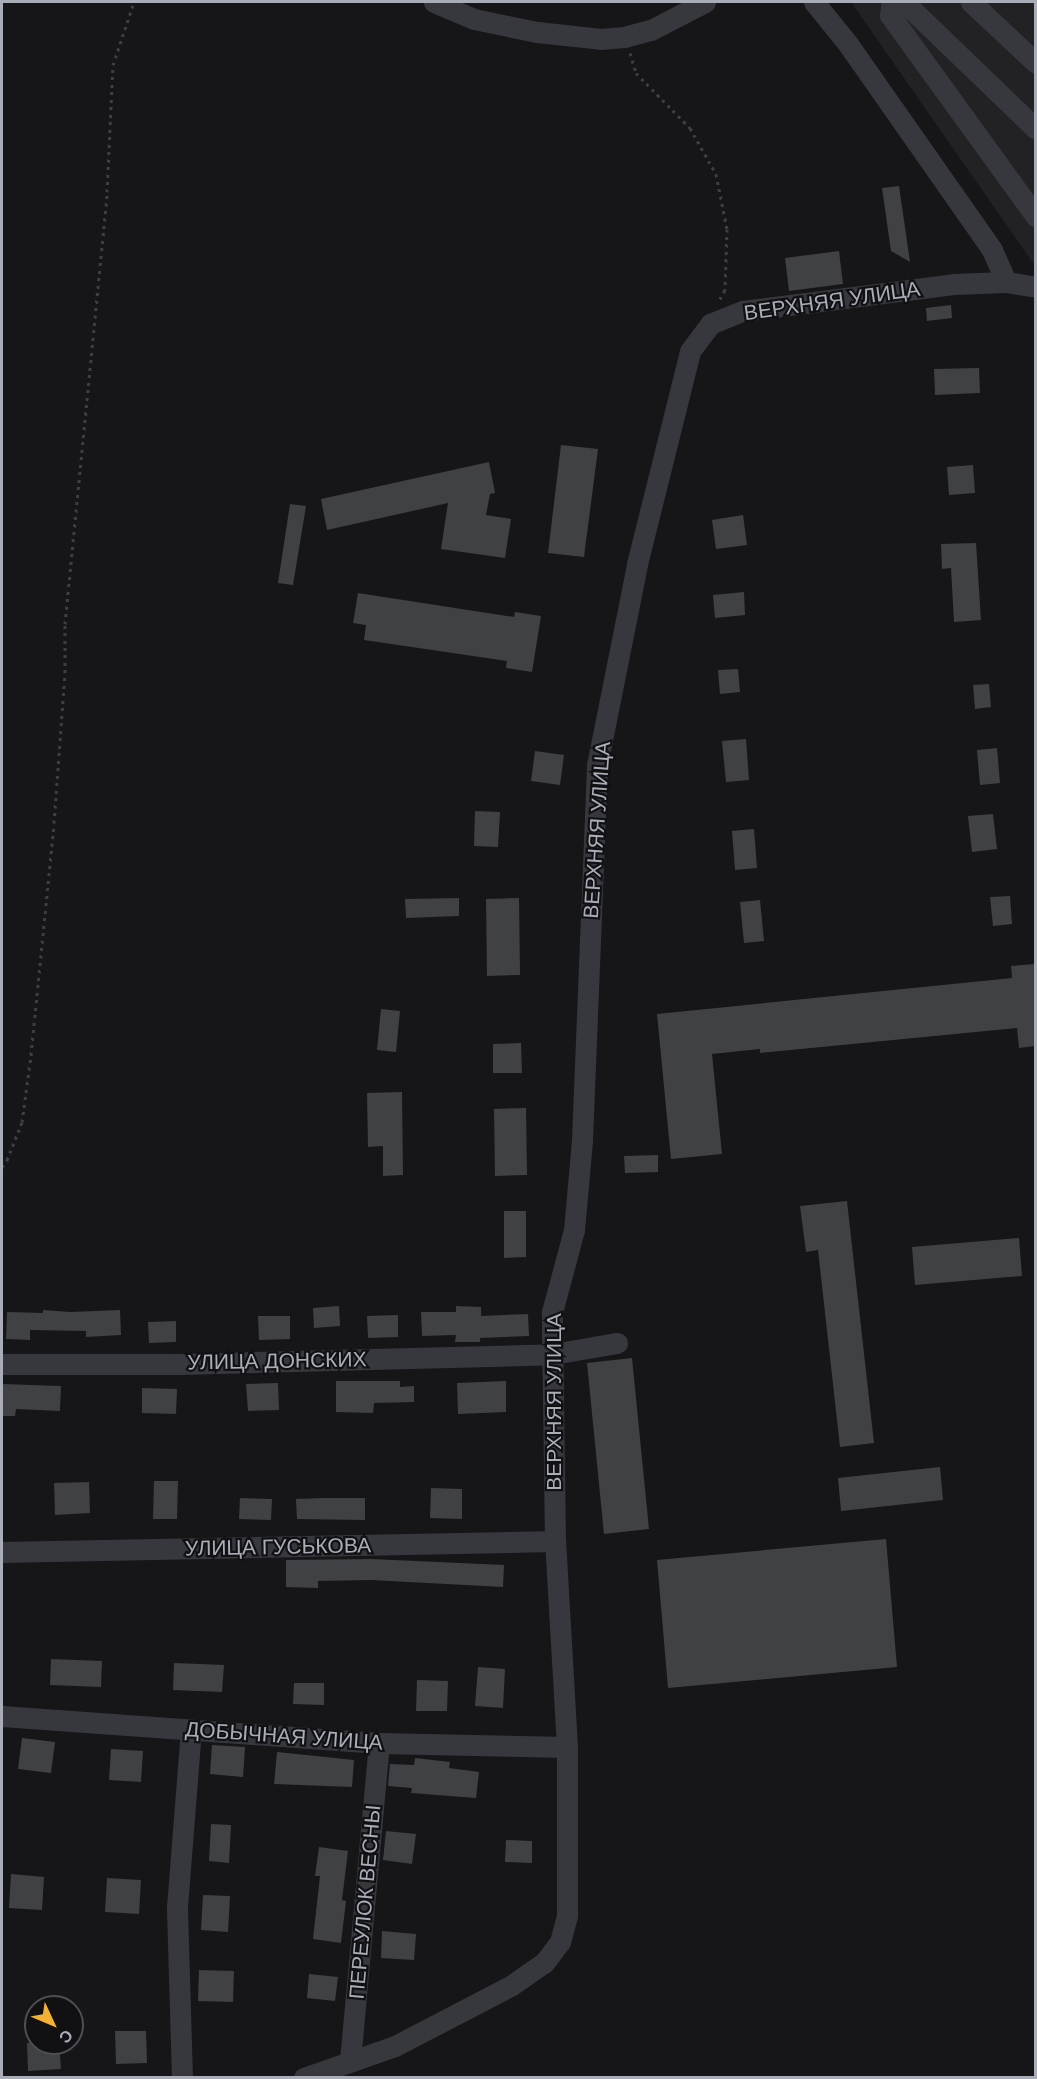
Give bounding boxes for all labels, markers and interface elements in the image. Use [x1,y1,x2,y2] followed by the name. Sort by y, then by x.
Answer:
[742,276,922,326] street label: ВЕРХНЯЯ УЛИЦА
[578,741,616,919] street label: ВЕРХНЯЯ УЛИЦА
[541,1313,567,1491] street label: ВЕРХНЯЯ УЛИЦА
[187,1347,367,1375] street label: УЛИЦА ДОНСКИХ
[185,1533,371,1561] street label: УЛИЦА ГУСЬКОВА
[184,1717,384,1755] street label: ДОБЫЧНАЯ УЛИЦА
[344,1804,386,2000] street label: ПЕРЕУЛОК ВЕСНЫ
[24,1995,84,2055] north arrow
[56,2026,76,2047] text: С

